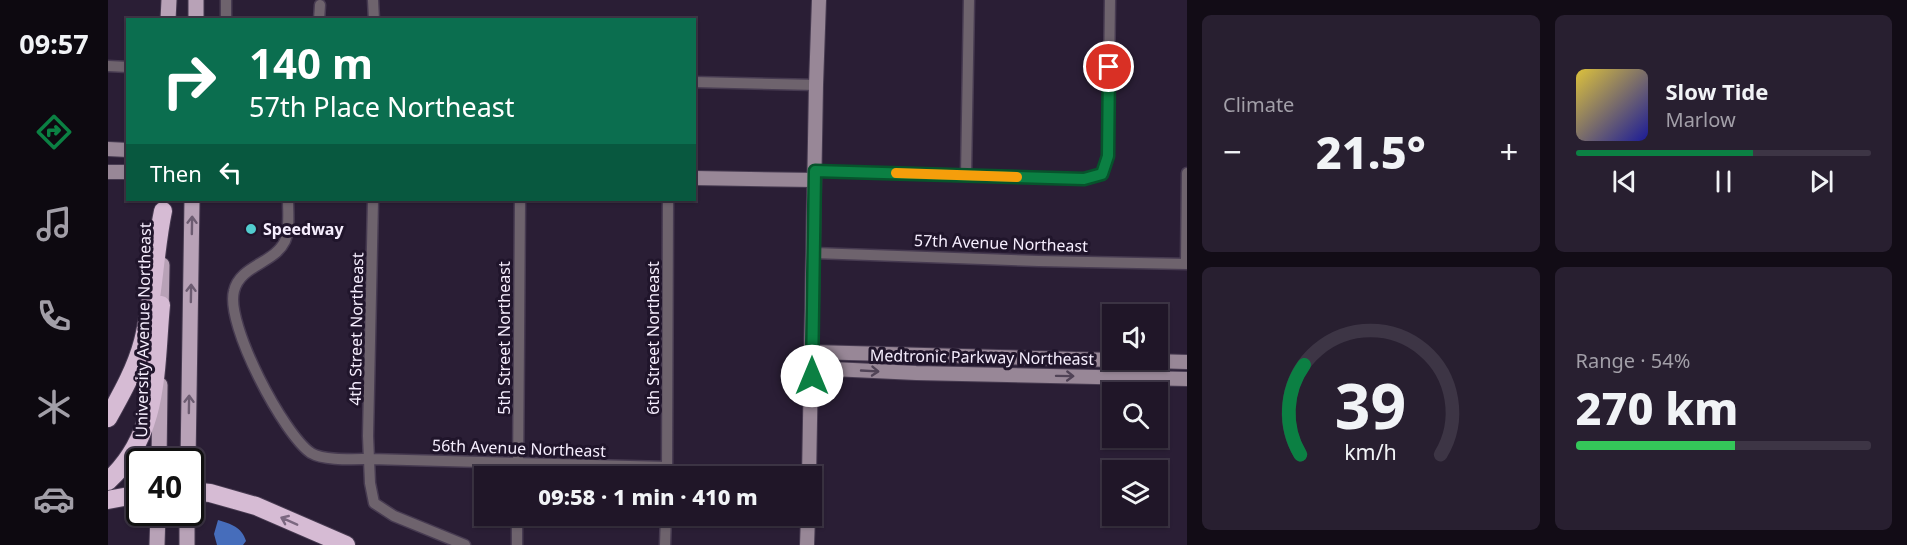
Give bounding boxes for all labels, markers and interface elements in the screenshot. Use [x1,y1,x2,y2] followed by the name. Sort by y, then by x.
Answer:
[19,25,89,62] text: 09:57
[249,34,373,91] text: 140 m
[1083,41,1134,92] pin
[150,42,228,120] icon: right
[1092,50,1125,83] icon: arrive
[1666,76,1768,106] text: Slow Tide
[249,88,515,125] text: 57th Place Northeast
[1223,91,1294,118] text: Climate
[1666,106,1736,133] text: Marlow
[33,111,75,153] icon: directions
[1316,121,1426,182] text: 21.5°
[1223,129,1242,174] text: −
[1500,129,1518,174] text: +
[214,156,247,189] icon: left
[150,158,202,188] text: Then
[1608,165,1641,198] icon: previous
[1707,165,1740,198] icon: pause
[1805,165,1838,198] icon: next
[33,203,75,245] icon: music
[186,216,198,236] one-way arrow
[263,218,344,240] place label: Speedway
[130,222,156,438] street label: University Avenue Northeast
[244,222,258,236] marker: Speedway
[914,229,1089,257] street label: 57th Avenue Northeast
[344,252,368,406] street label: 4th Street Northeast
[493,261,515,415] street label: 5th Street Northeast
[642,261,664,415] street label: 6th Street Northeast
[185,283,197,303] one-way arrow
[33,295,75,337] icon: phone
[1102,304,1168,526] map controls
[1102,304,1168,370] button: sound
[780,344,844,408] position arrow
[870,344,1094,370] street label: Medtronic Parkway Northeast
[1576,347,1690,374] text: Range · 54%
[1335,362,1406,447] text: 39
[859,365,879,376] one-way arrow
[1054,370,1074,382] one-way arrow
[1576,377,1738,438] text: 270 km
[1102,382,1168,448] button: search
[33,386,75,428] icon: climate
[183,394,195,414] one-way arrow
[432,434,607,462] street label: 56th Avenue Northeast
[1344,438,1397,467] text: km/h
[126,448,204,526] speed limit sign: 40
[1102,460,1168,526] button: layers
[33,478,75,520] icon: car
[538,481,758,511] text: 09:58 · 1 min · 410 m
[280,514,298,526] one-way arrow

